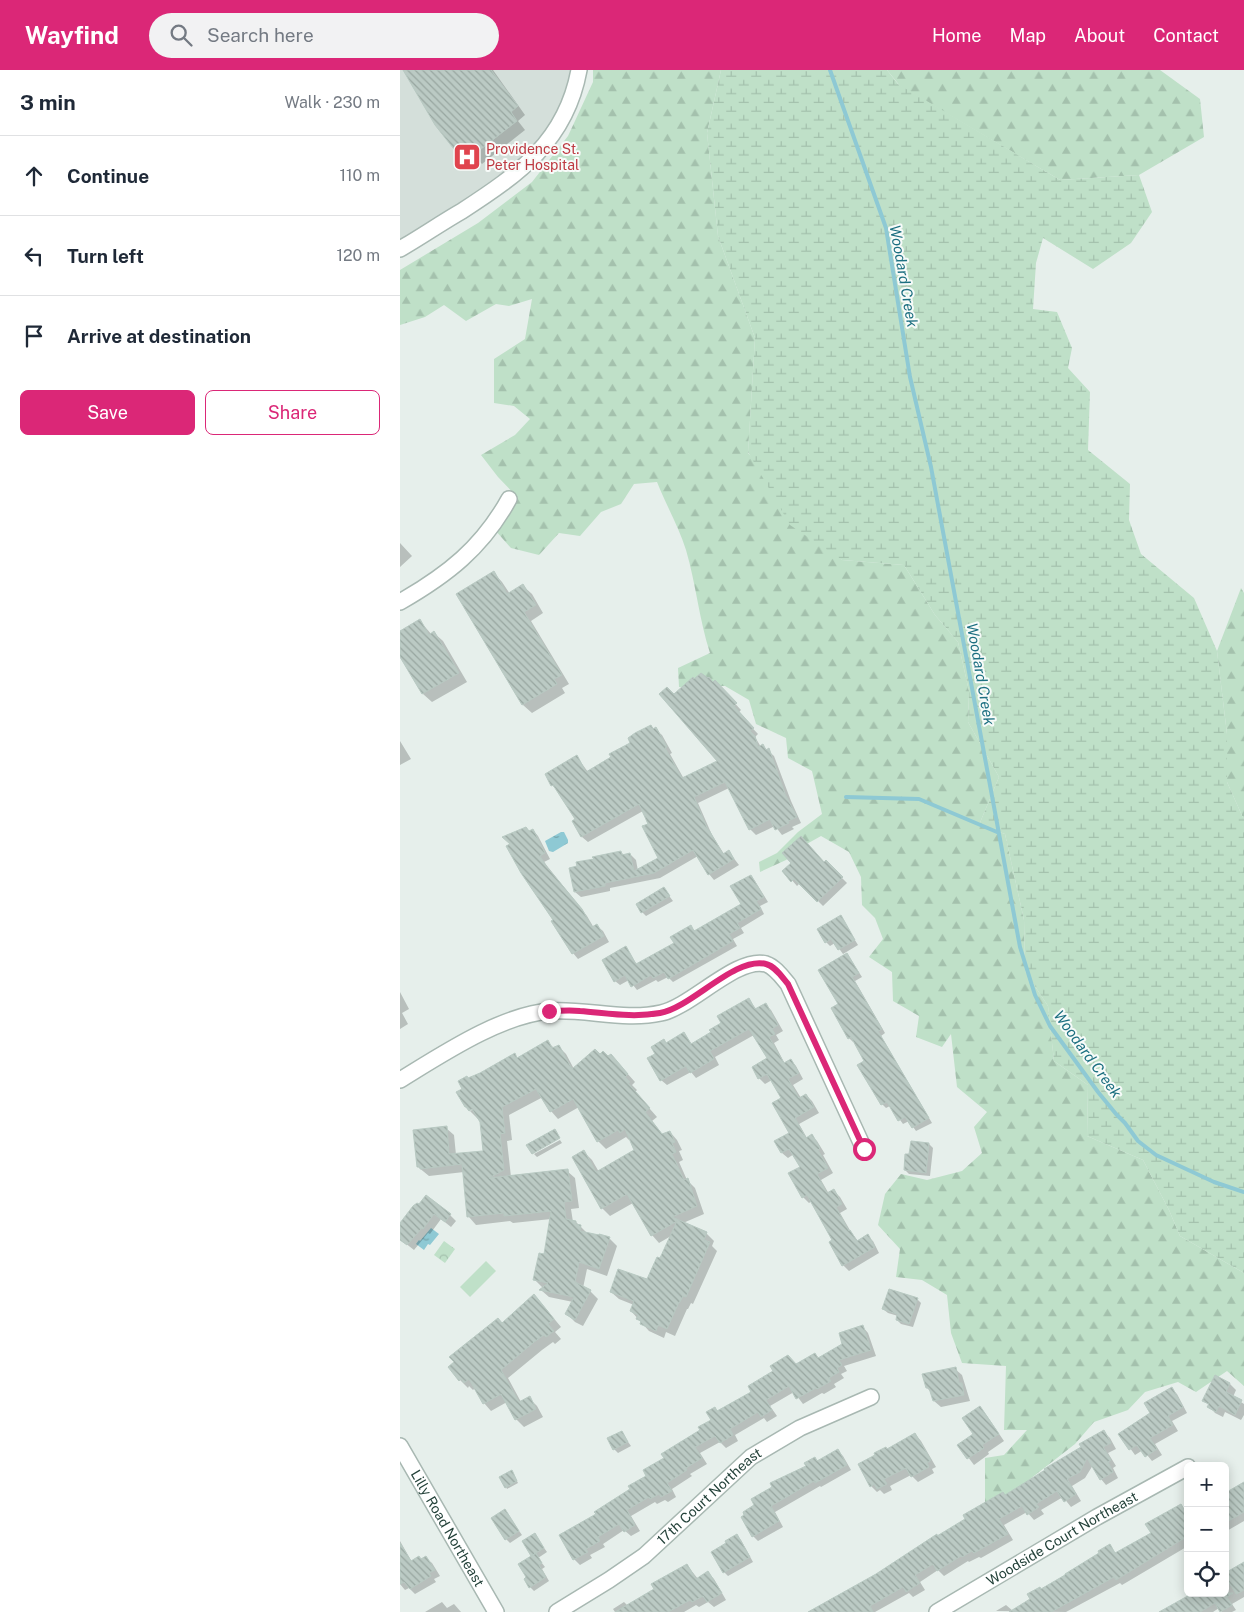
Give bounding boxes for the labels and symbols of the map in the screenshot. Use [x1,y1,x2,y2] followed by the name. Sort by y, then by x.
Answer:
[486,141,579,173] place label: Providence St. Peter Hospital
[452,142,482,172] hospital icon: Providence St. Peter Hospital
[887,223,922,329] water label: Woodard Creek
[964,621,999,727] water label: Woodard Creek
[538,1000,561,1023] route end
[1051,1007,1126,1102] water label: Woodard Creek
[853,1138,876,1161] route start
[654,1445,764,1548] street label: 17th Court Northeast
[408,1467,488,1589] street label: Lilly Road Northeast
[984,1488,1140,1589] street label: Woodside Court Northeast

